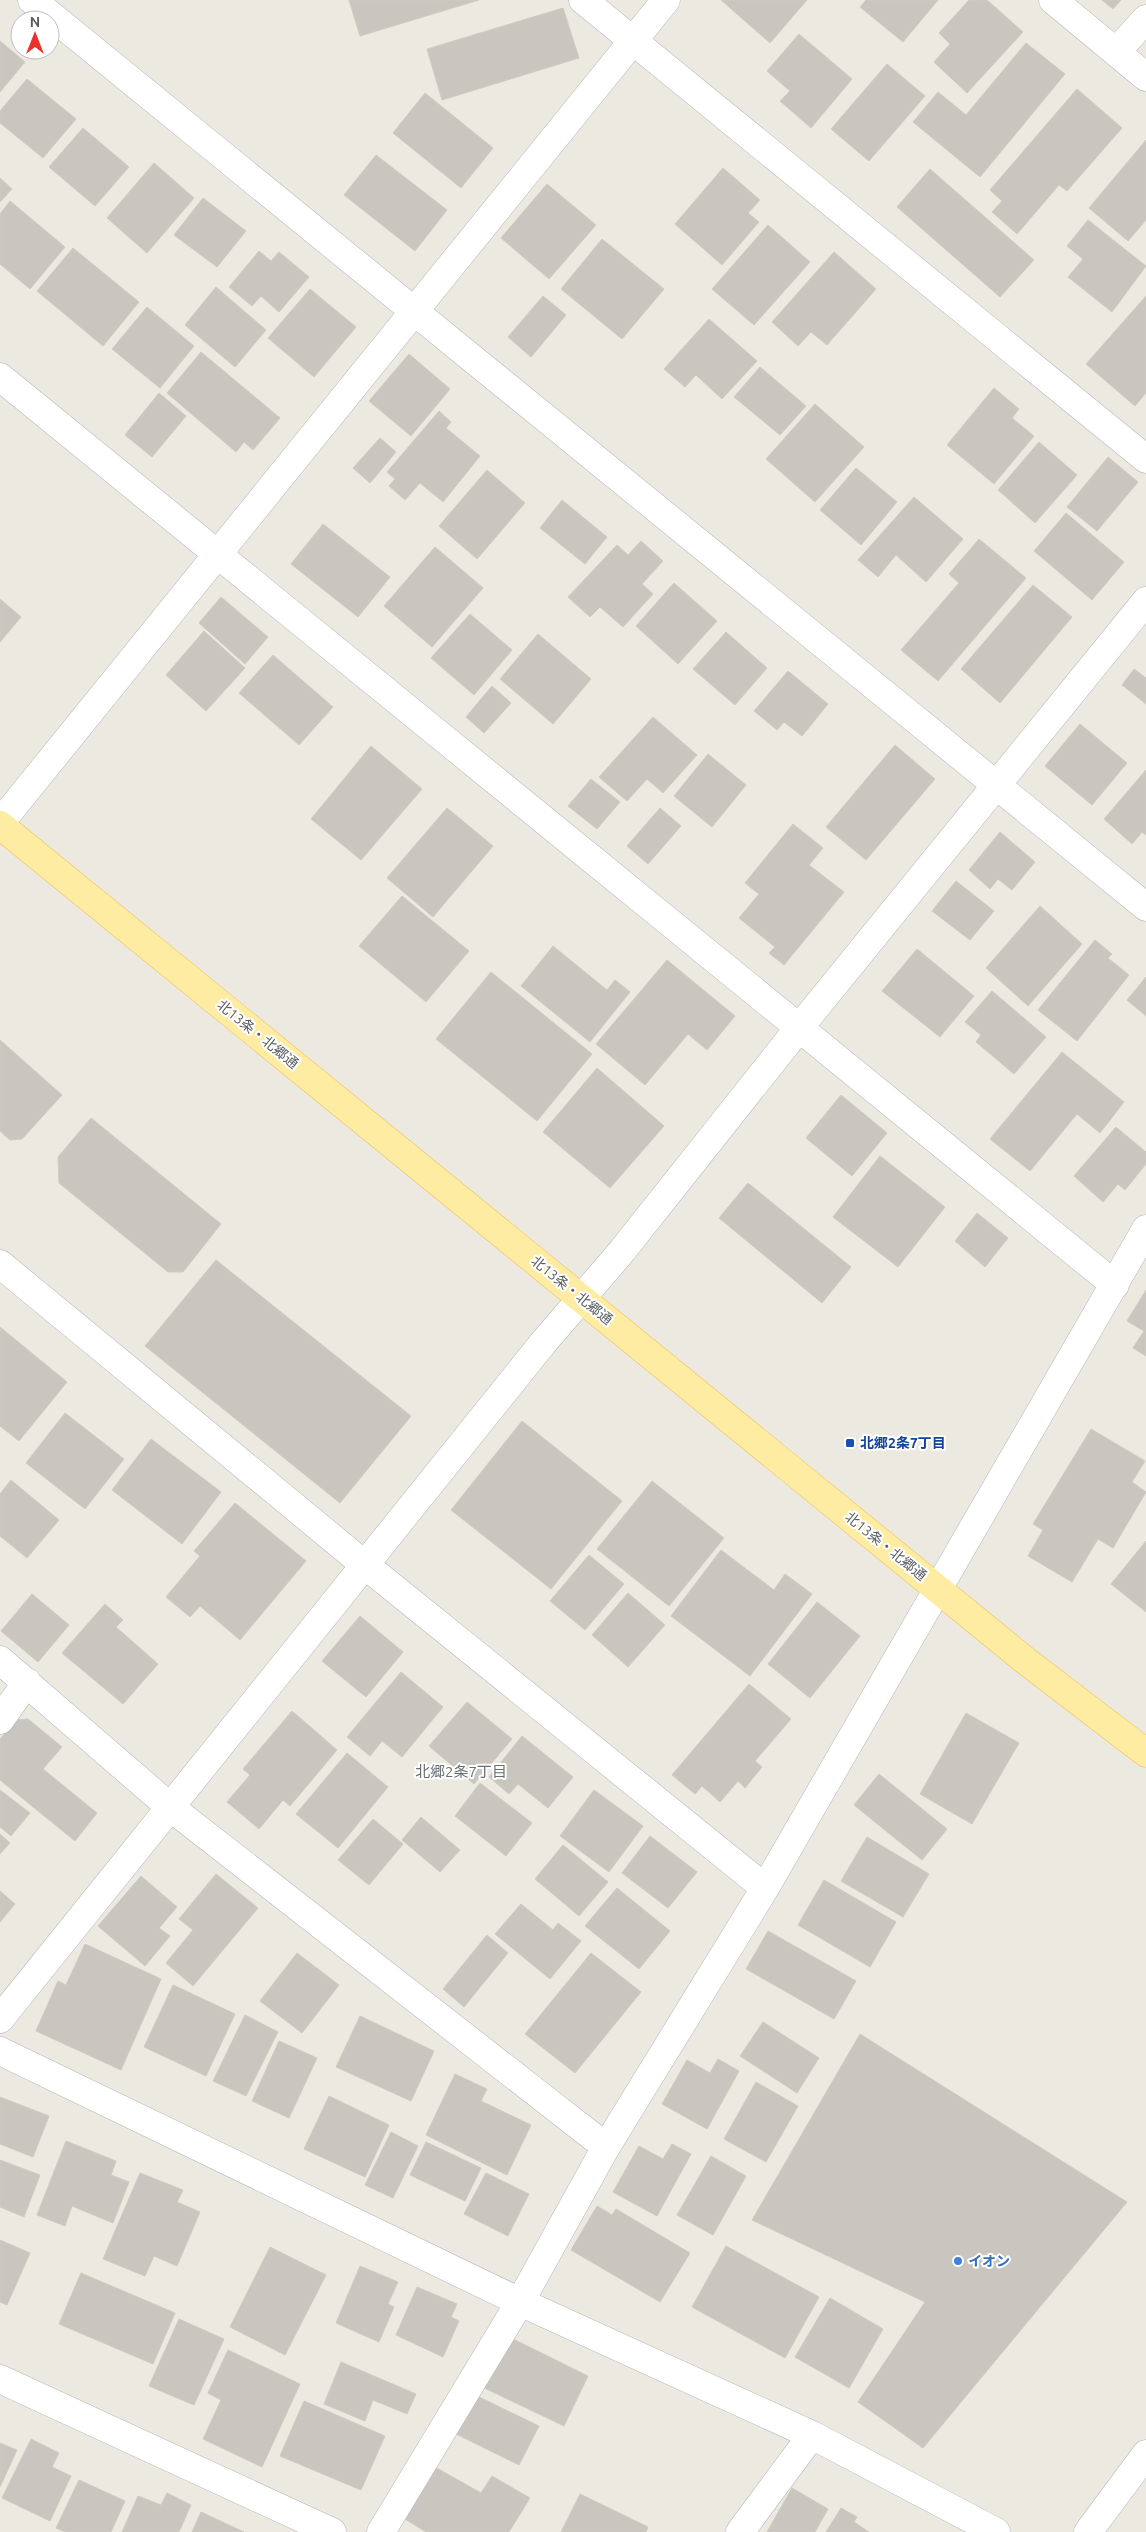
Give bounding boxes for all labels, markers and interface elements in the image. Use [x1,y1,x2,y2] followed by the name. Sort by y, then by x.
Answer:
[10,10,60,60] north arrow
[30,14,40,30] text: N
[214,996,302,1072] street label: 北13条・北郷通
[528,1252,616,1328] street label: 北13条・北郷通
[860,1435,946,1451] place label: 北郷2条7丁目
[844,1437,856,1449] marker: 北郷2条7丁目
[842,1508,930,1584] street label: 北13条・北郷通
[415,1763,507,1780] district label: 北郷2条7丁目
[968,2253,1010,2269] place label: イオン
[952,2255,964,2267] marker: イオン

